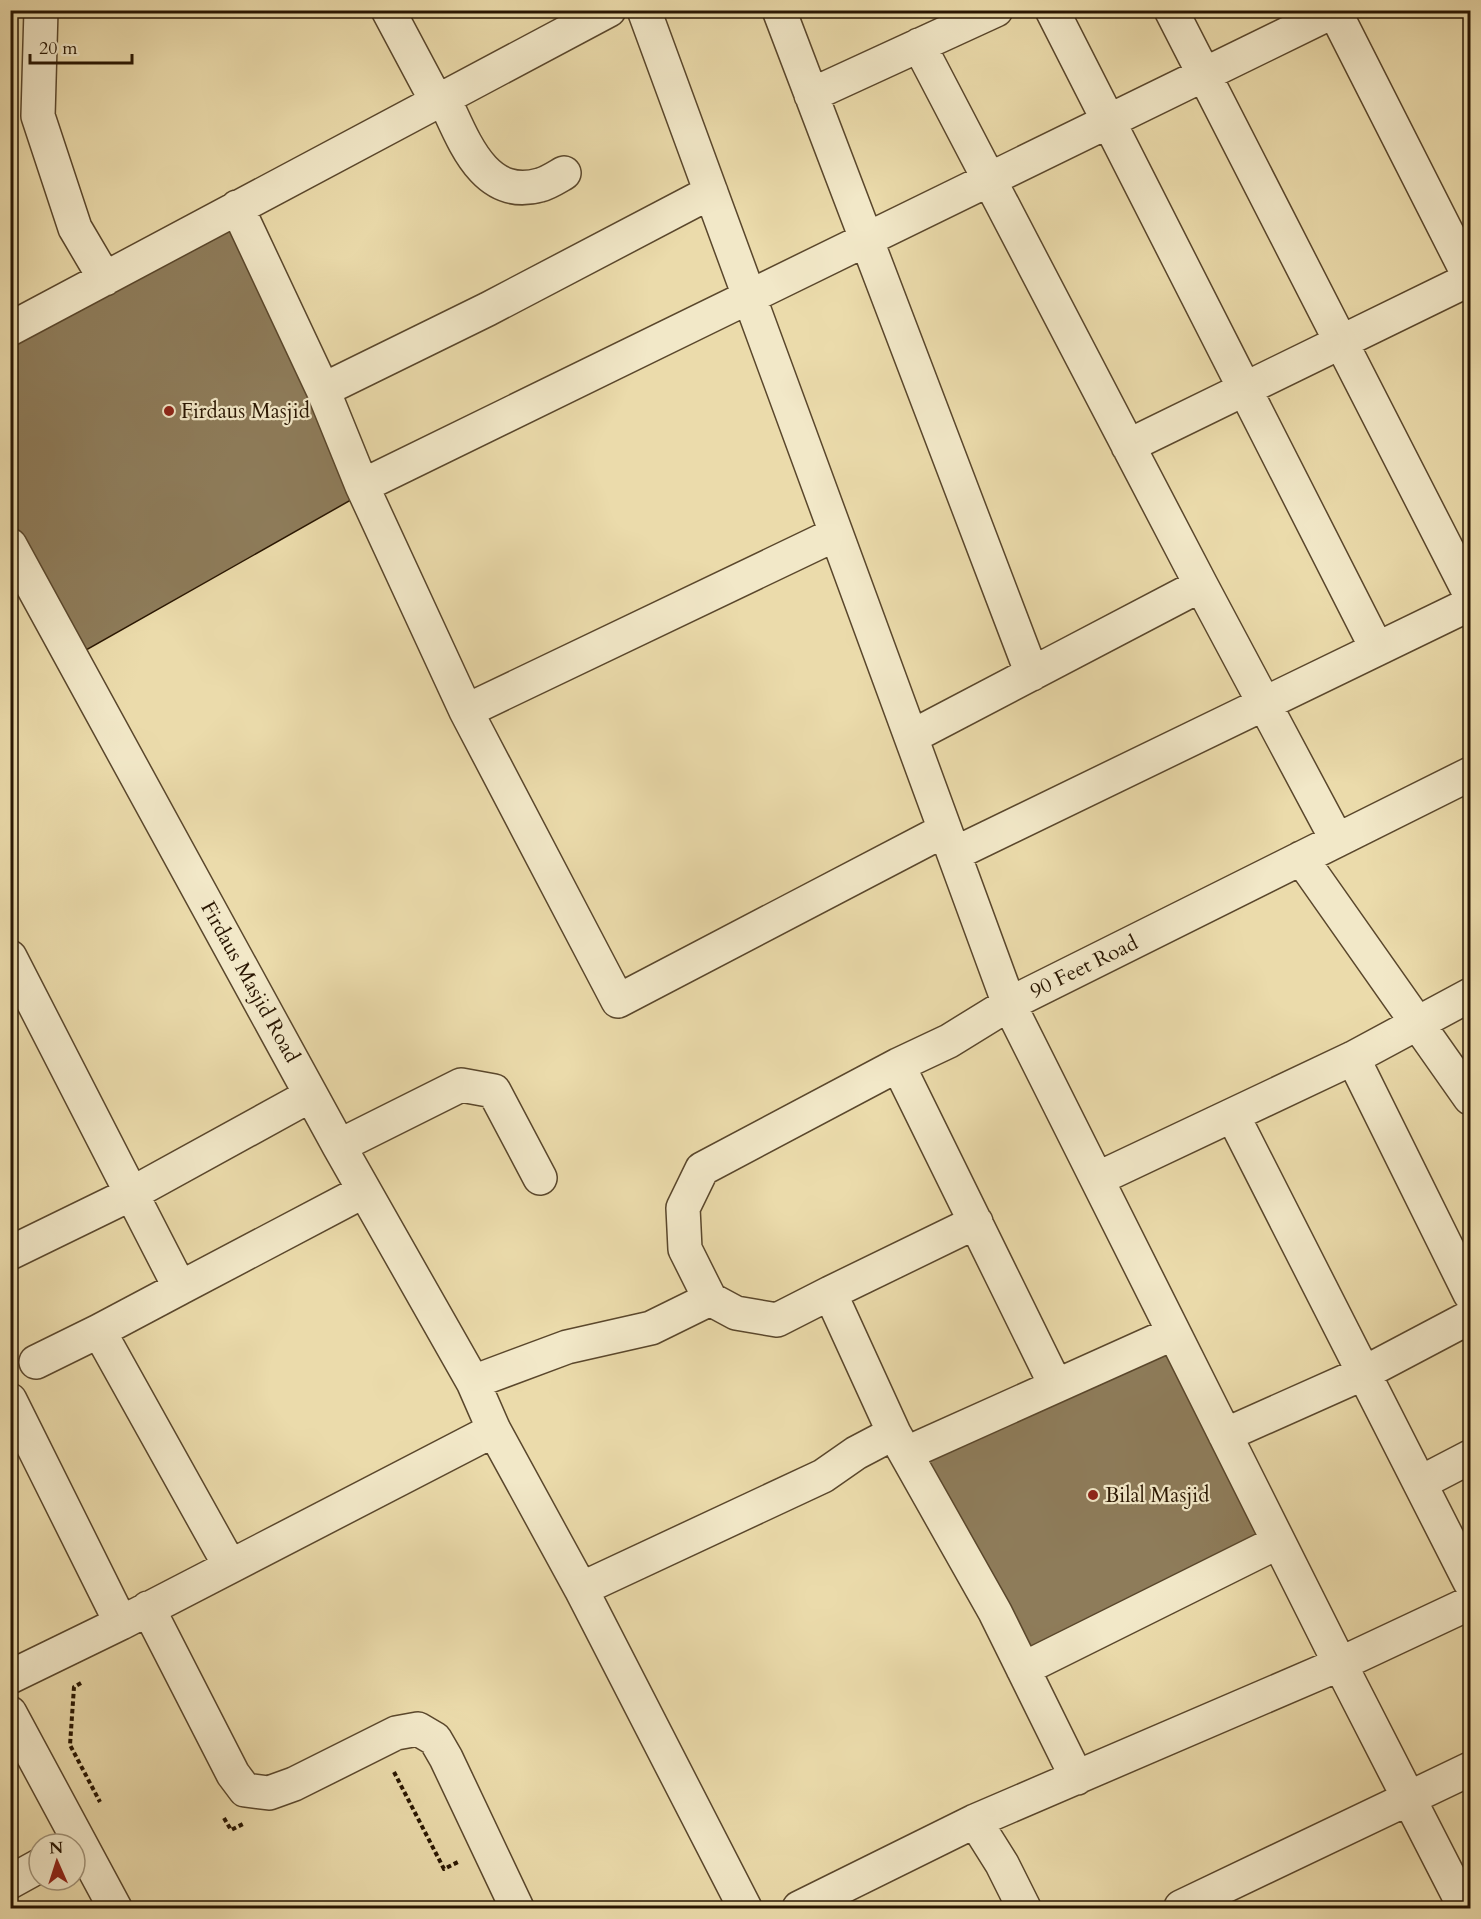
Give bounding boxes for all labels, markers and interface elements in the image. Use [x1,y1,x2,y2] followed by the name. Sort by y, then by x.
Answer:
[30,27,132,65] scale bar
[39,36,78,61] text: 20 m
[181,397,310,426] place label: Firdaus Masjid
[162,404,176,418] marker: Firdaus Masjid
[194,896,306,1068] street label: Firdaus Masjid Road
[1025,928,1143,1006] street label: 90 Feet Road
[1105,1481,1209,1510] place label: Bilal Masjid
[1086,1488,1100,1502] marker: Bilal Masjid
[27,1832,87,1892] north arrow
[49,1837,64,1859] text: N

